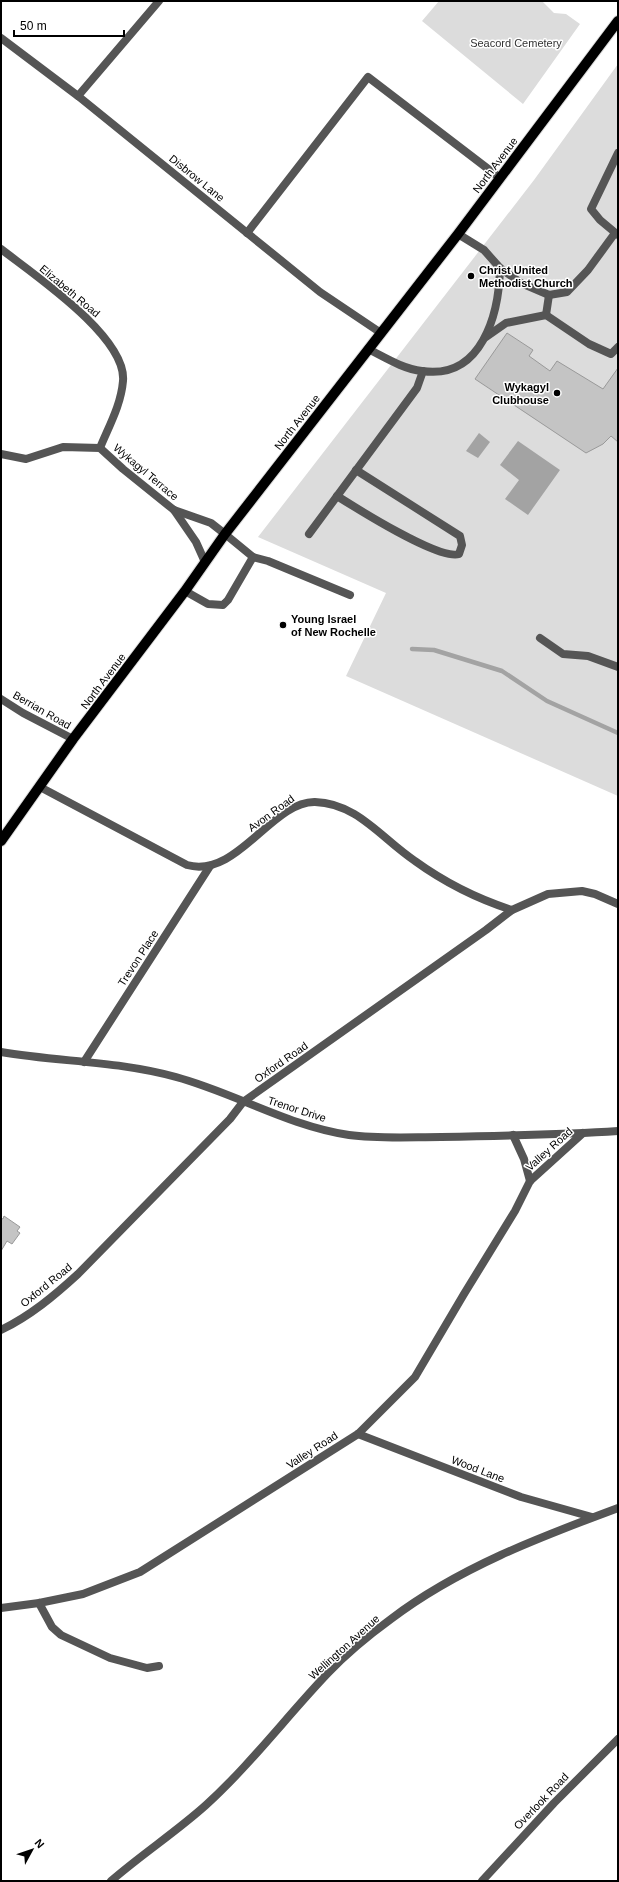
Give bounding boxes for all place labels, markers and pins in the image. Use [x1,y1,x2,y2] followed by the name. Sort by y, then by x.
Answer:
[479,264,573,289] place label: Christ United Methodist Church
[466,271,476,281] marker: Christ United Methodist Church
[492,381,549,406] place label: Wykagyl Clubhouse
[552,388,562,398] marker: Wykagyl Clubhouse
[291,613,376,638] place label: Young Israel of New Rochelle
[278,620,288,630] marker: Young Israel of New Rochelle

